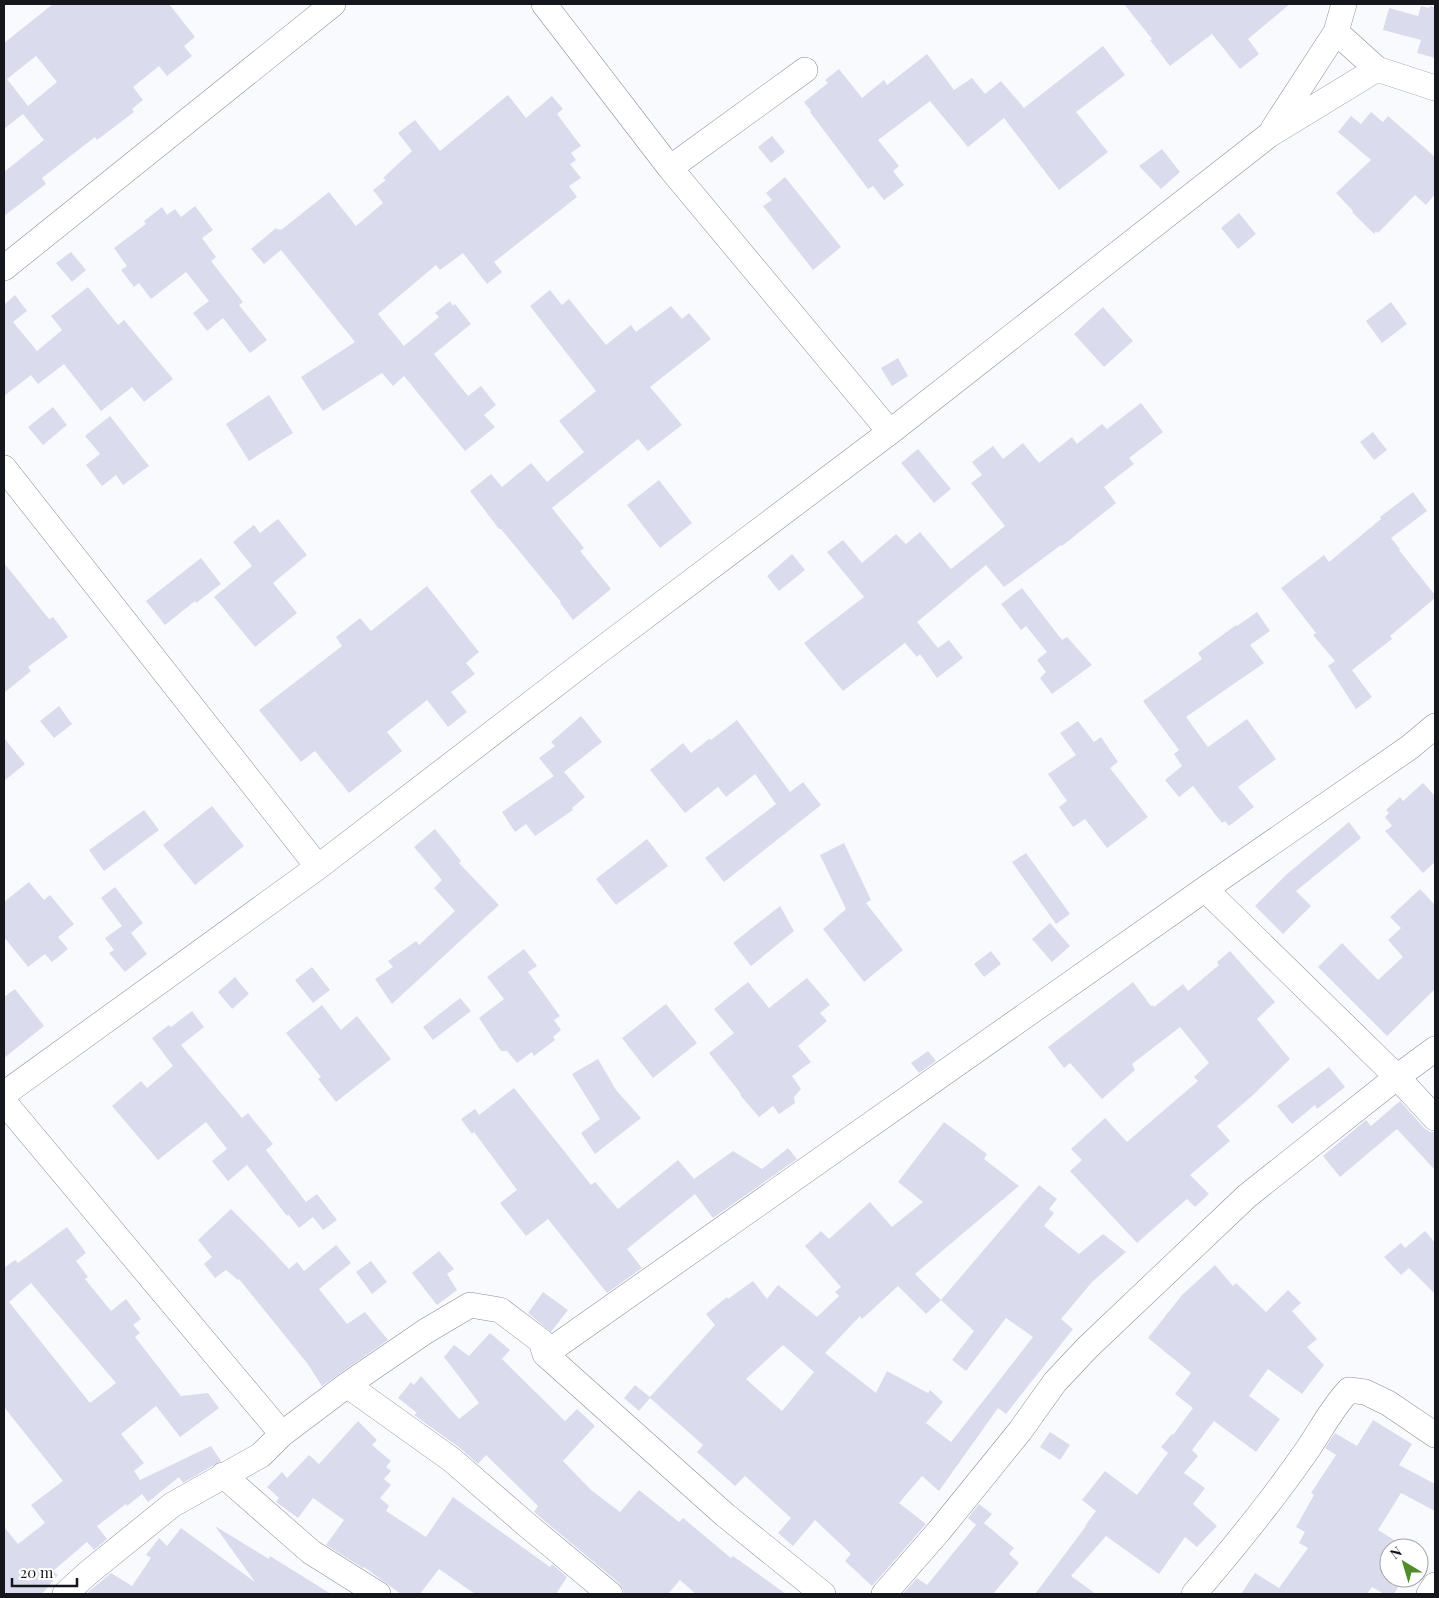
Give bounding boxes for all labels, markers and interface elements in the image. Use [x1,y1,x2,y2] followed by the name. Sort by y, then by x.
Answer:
[1379,1538,1429,1588] north arrow
[1386,1542,1406,1563] text: N
[12,1556,78,1588] scale bar
[20,1562,54,1582] text: 20 m

